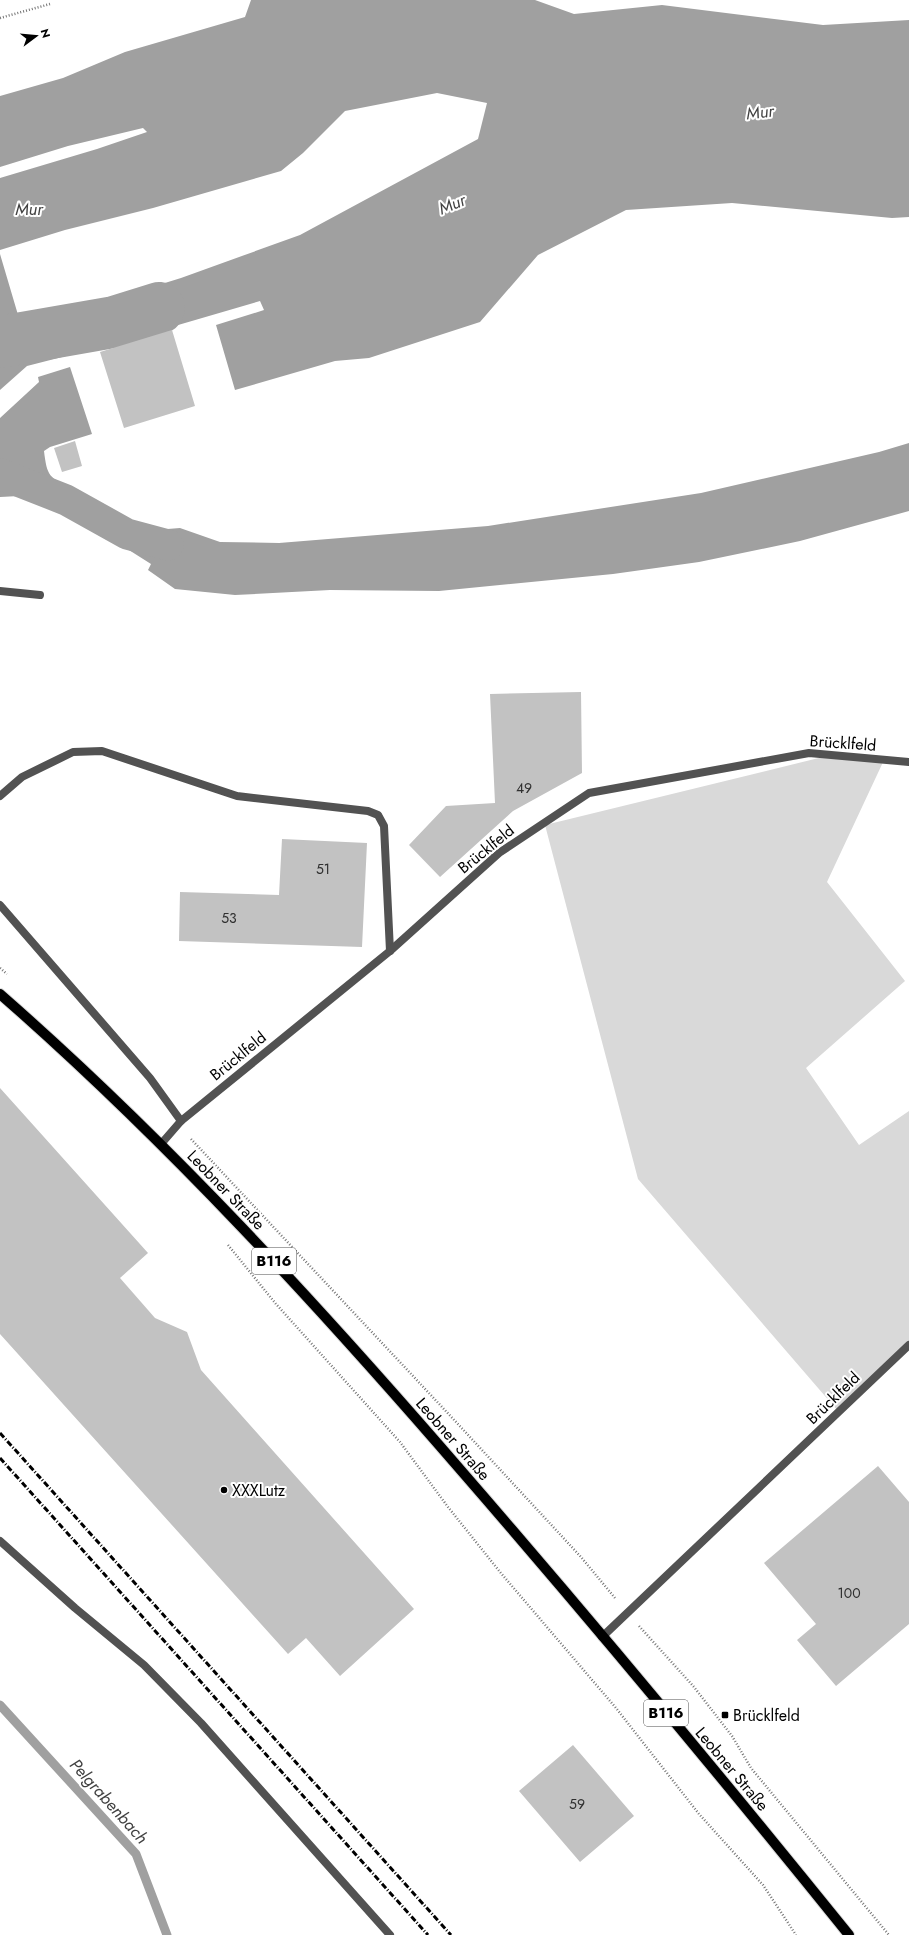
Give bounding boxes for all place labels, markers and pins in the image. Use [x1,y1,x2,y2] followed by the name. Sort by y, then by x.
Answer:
[232,1479,286,1502] place label: XXXLutz
[219,1485,229,1495] marker: XXXLutz
[733,1704,800,1727] place label: Brücklfeld
[720,1710,730,1720] marker: Brücklfeld

